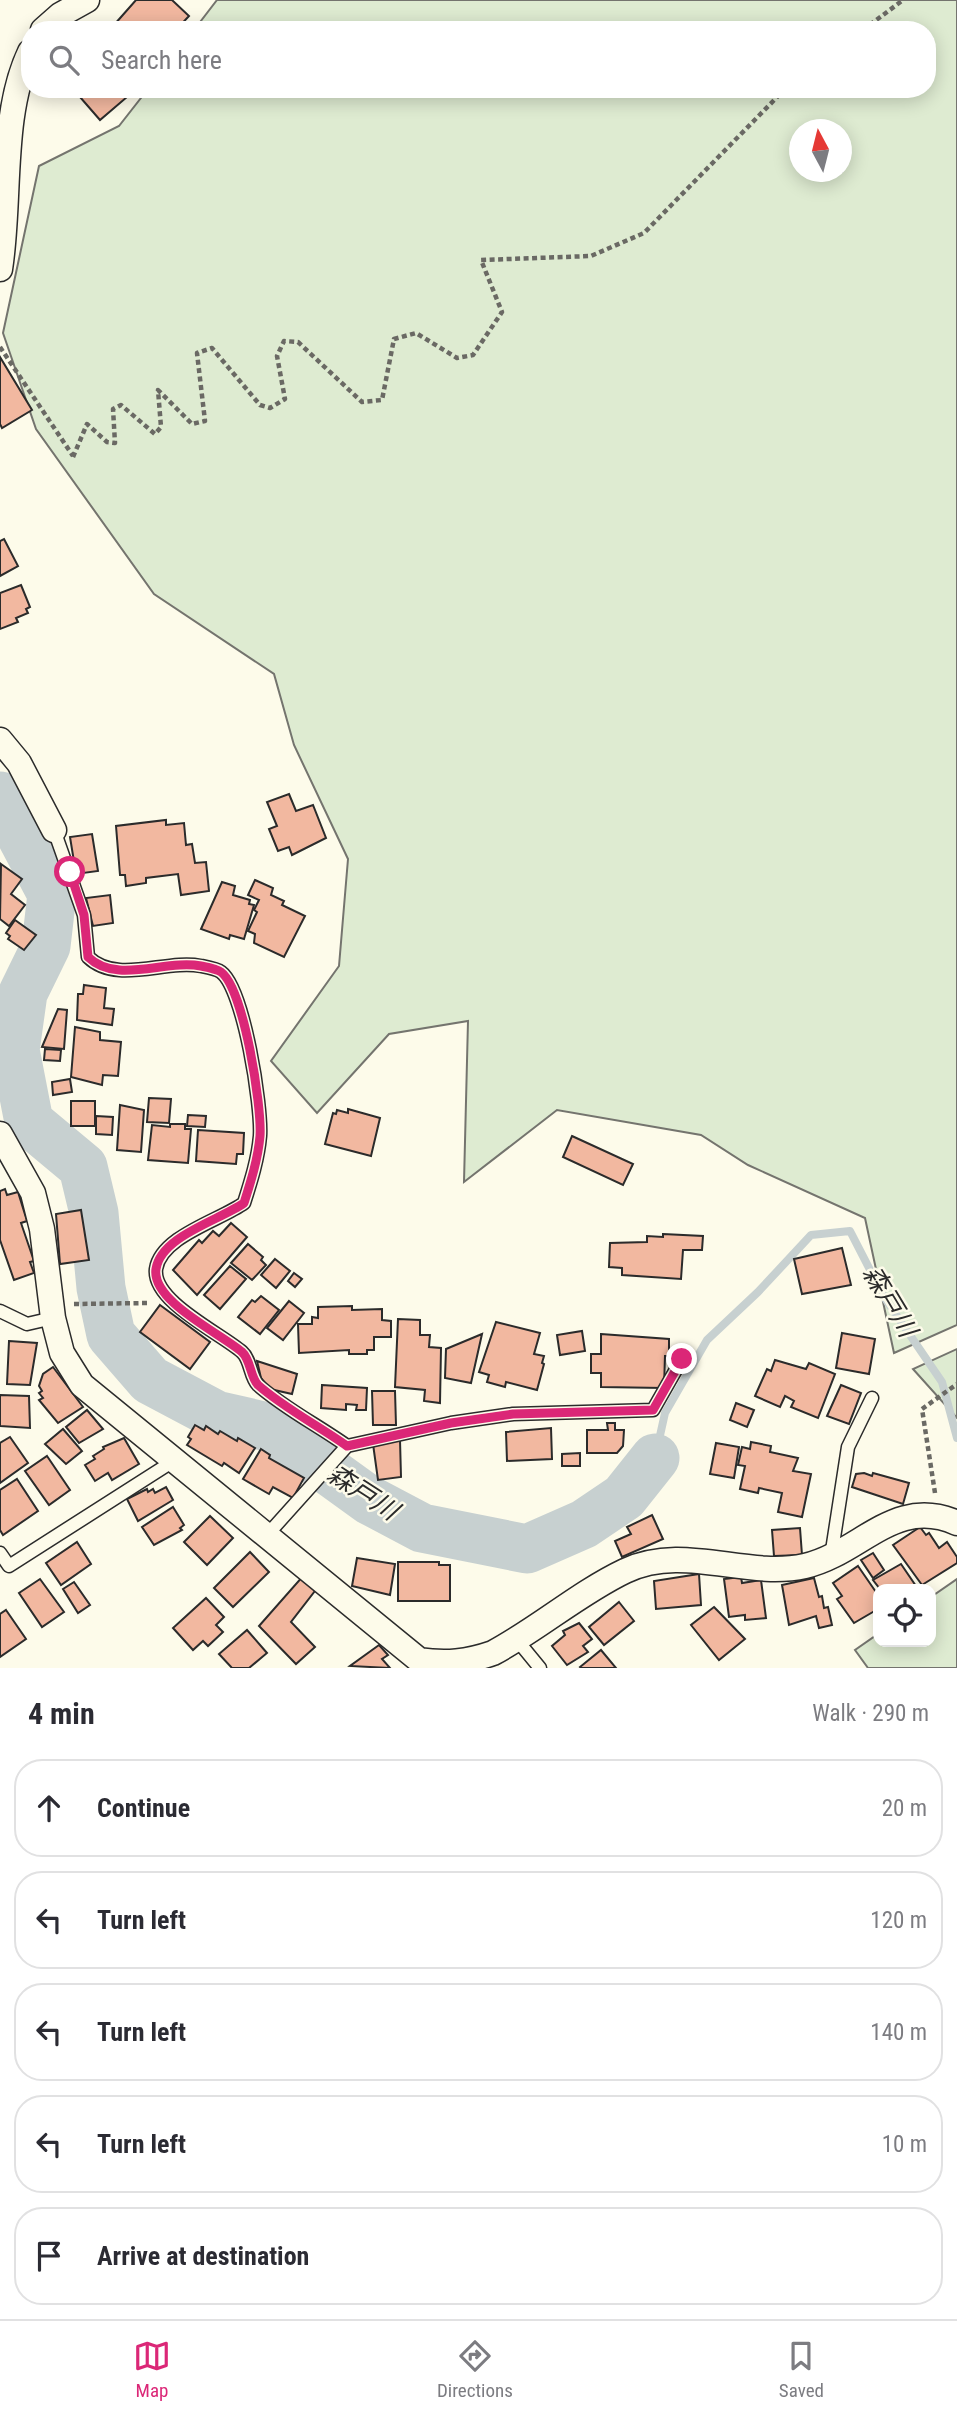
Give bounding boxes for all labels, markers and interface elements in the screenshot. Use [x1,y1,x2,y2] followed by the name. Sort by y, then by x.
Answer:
[21,21,936,98] search box
[45,41,83,79] icon: search
[101,45,222,75] text: Search here
[789,119,852,182] north arrow
[54,856,85,887] route start
[857,1260,924,1345] water label: 森戸川
[666,1343,697,1374] route end
[322,1458,406,1527] water label: 森戸川
[873,1584,936,1647] map controls
[873,1584,936,1647] button: locate
[28,1696,95,1731] text: 4 min
[812,1700,929,1727] text: Walk · 290 m
[30,1789,68,1827] icon: ahead
[97,1793,190,1823] text: Continue
[882,1795,927,1822] text: 20 m
[30,1901,68,1939] icon: left
[97,1905,186,1935] text: Turn left
[870,1907,927,1934] text: 120 m
[30,2013,68,2051] icon: left
[97,2017,186,2047] text: Turn left
[870,2019,927,2046] text: 140 m
[30,2125,68,2163] icon: left
[97,2129,186,2159] text: Turn left
[882,2131,927,2158] text: 10 m
[30,2237,68,2275] icon: arrive
[97,2241,309,2271] text: Arrive at destination
[133,2337,171,2402] tab: Map
[437,2337,513,2402] tab: Directions
[779,2337,824,2402] tab: Saved

